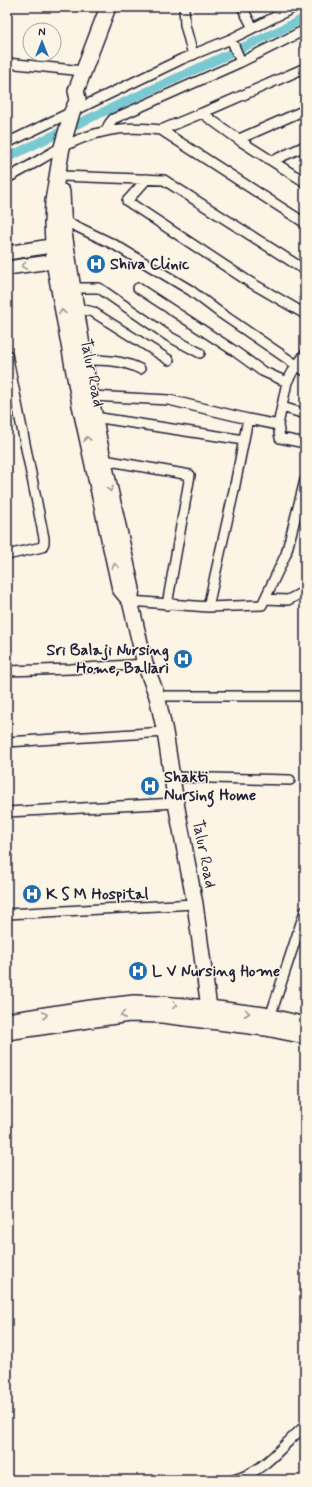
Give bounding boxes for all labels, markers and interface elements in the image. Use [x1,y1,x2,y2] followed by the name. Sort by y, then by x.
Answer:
[22,22,62,62] north arrow
[38,26,46,40] text: N
[85,253,107,275] hospital icon: Shiva Clinic
[110,254,190,275] place label: Shiva Clinic
[21,261,27,270] one-way arrow
[59,309,67,315] one-way arrow
[75,337,109,409] street label: Talur Road
[84,436,92,443] one-way arrow
[106,486,114,493] one-way arrow
[111,563,119,570] one-way arrow
[47,640,169,679] place label: Sri Balaji Nursing Home, Ballari
[172,648,194,670] hospital icon: Sri Balaji Nursing Home, Ballari
[164,767,256,808] place label: Shakti Nursing Home
[139,775,161,797] hospital icon: Shakti Nursing Home
[187,818,221,890] street label: Talur Road
[21,883,43,905] hospital icon: K S M Hospital
[46,884,149,905] place label: K S M Hospital
[127,960,149,982] hospital icon: L V Nursing Home
[152,961,280,983] place label: L V Nursing Home
[172,1000,178,1009] one-way arrow
[244,1008,251,1017] one-way arrow
[120,1010,126,1019] one-way arrow
[42,1011,49,1020] one-way arrow

